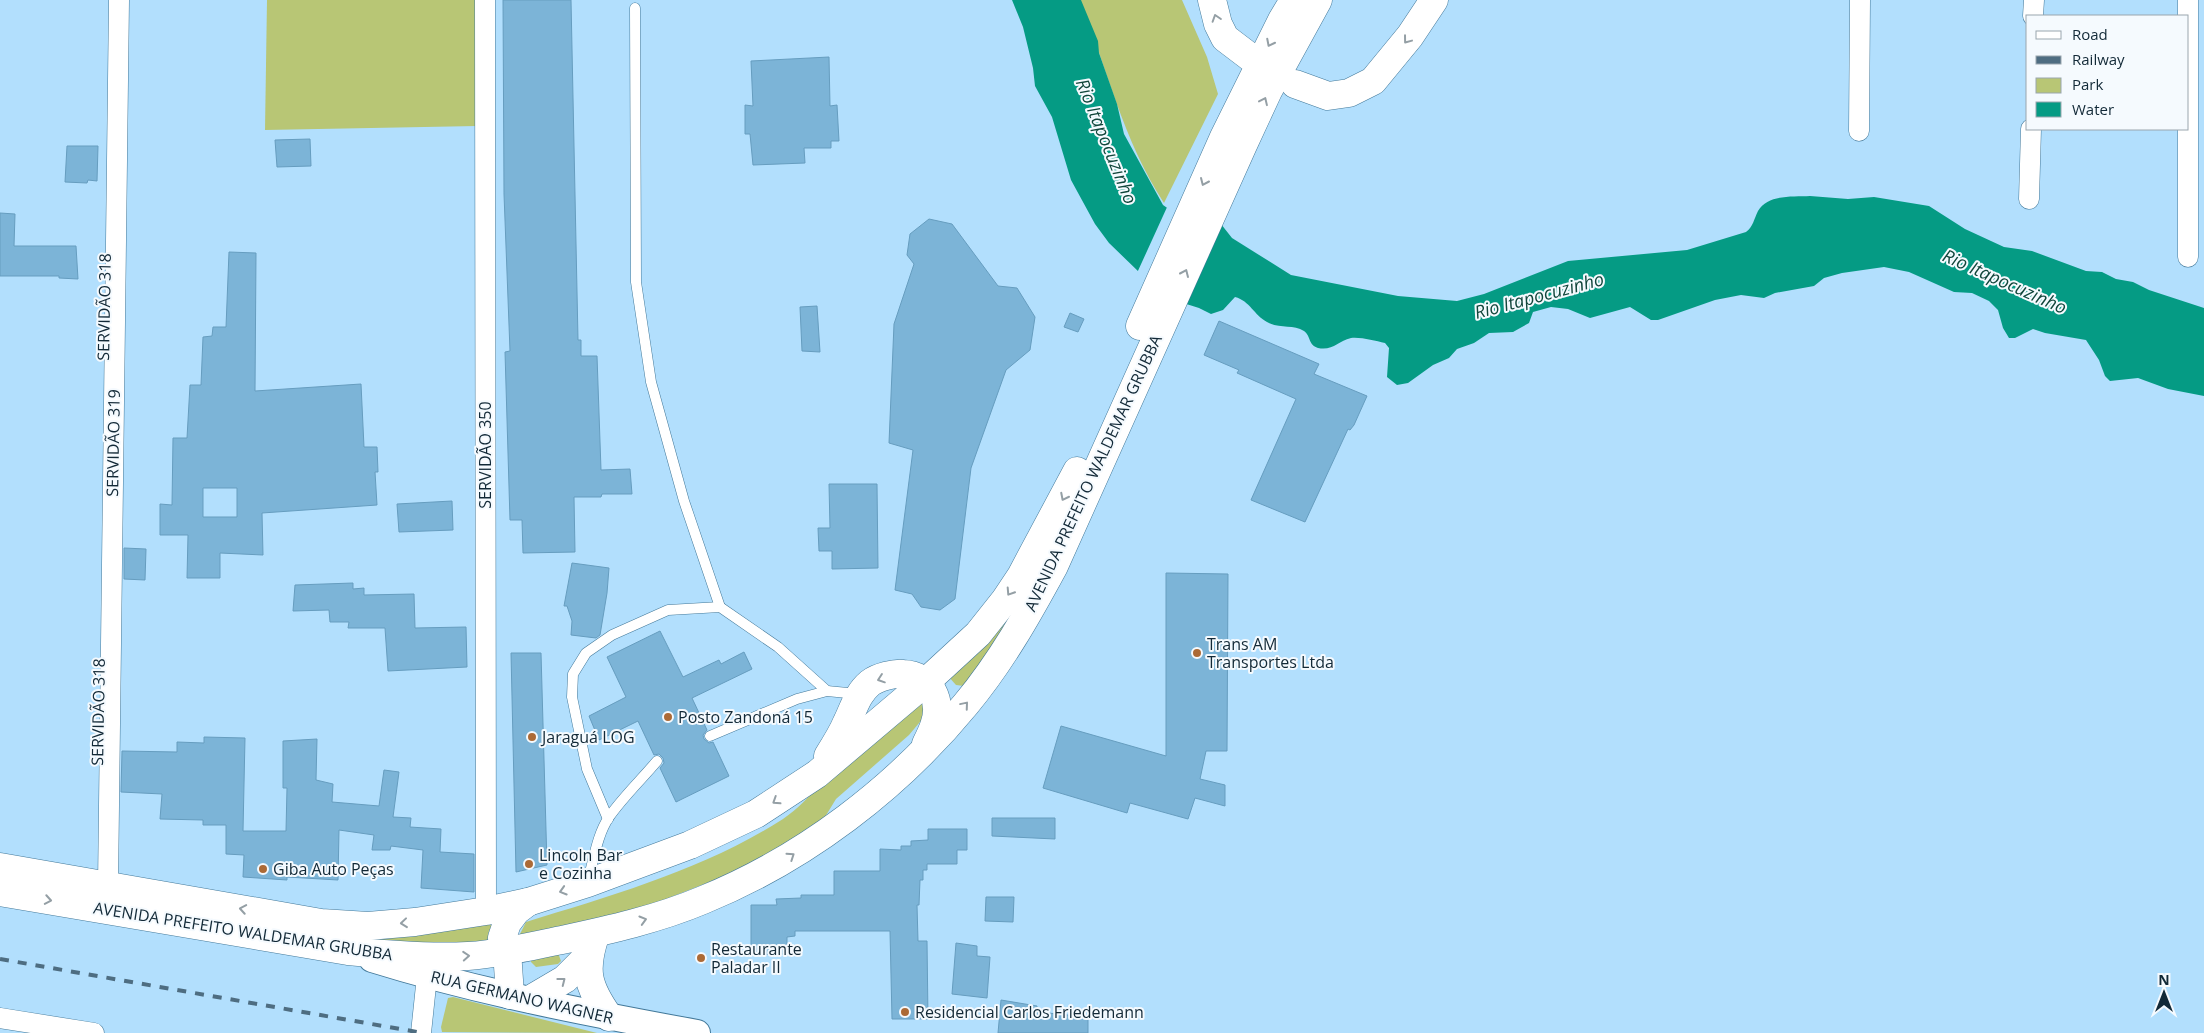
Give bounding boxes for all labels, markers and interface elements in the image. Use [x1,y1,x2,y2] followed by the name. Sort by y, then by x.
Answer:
[1212,14,1222,22] one-way arrow
[2026,15,2189,130] legend
[2072,24,2108,44] text: Road
[1404,34,1413,44] one-way arrow
[1267,37,1277,46] one-way arrow
[2072,49,2125,69] text: Railway
[2072,74,2103,94] text: Park
[1071,75,1143,207] water label: Rio Itapocuzinho
[1257,97,1268,106] one-way arrow
[2072,99,2114,119] text: Water
[1200,177,1211,186] one-way arrow
[1939,243,2071,319] water label: Rio Itapocuzinho
[92,253,116,361] street label: SERVIDÃO 318
[1472,266,1606,324] water label: Rio Itapocuzinho
[1178,270,1188,279] one-way arrow
[1019,330,1167,615] street label: AVENIDA PREFEITO WALDEMAR GRUBBA
[101,389,125,497] street label: SERVIDÃO 319
[474,401,496,509] street label: SERVIDÃO 350
[1060,492,1070,501] one-way arrow
[1007,587,1016,596] one-way arrow
[1207,633,1334,673] place label: Trans AM Transportes Ltda
[1191,647,1203,659] marker: Trans AM Transportes Ltda
[86,658,110,766] street label: SERVIDÃO 318
[877,673,886,683] one-way arrow
[959,701,968,710] one-way arrow
[678,706,813,728] place label: Posto Zandoná 15
[662,711,674,723] marker: Posto Zandoná 15
[540,726,635,748] place label: Jaraguá LOG
[526,731,538,743] marker: Jaraguá LOG
[772,794,781,804] one-way arrow
[539,844,623,884] place label: Lincoln Bar e Cozinha
[786,852,795,862] one-way arrow
[273,858,394,880] place label: Giba Auto Peças
[523,858,535,870] marker: Lincoln Bar e Cozinha
[257,863,269,875] marker: Giba Auto Peças
[559,885,567,895] one-way arrow
[44,894,52,904] one-way arrow
[92,896,395,966] street label: AVENIDA PREFEITO WALDEMAR GRUBBA
[238,905,247,915] one-way arrow
[638,916,646,926] one-way arrow
[399,917,407,928] one-way arrow
[711,938,802,978] place label: Restaurante Paladar II
[463,950,471,961] one-way arrow
[695,952,707,964] marker: Restaurante Paladar II
[429,965,616,1029] street label: RUA GERMANO WAGNER
[2139,968,2189,1018] north arrow
[2158,970,2170,989] text: N
[556,978,566,987] one-way arrow
[915,1001,1144,1023] place label: Residencial Carlos Friedemann
[899,1006,911,1018] marker: Residencial Carlos Friedemann

